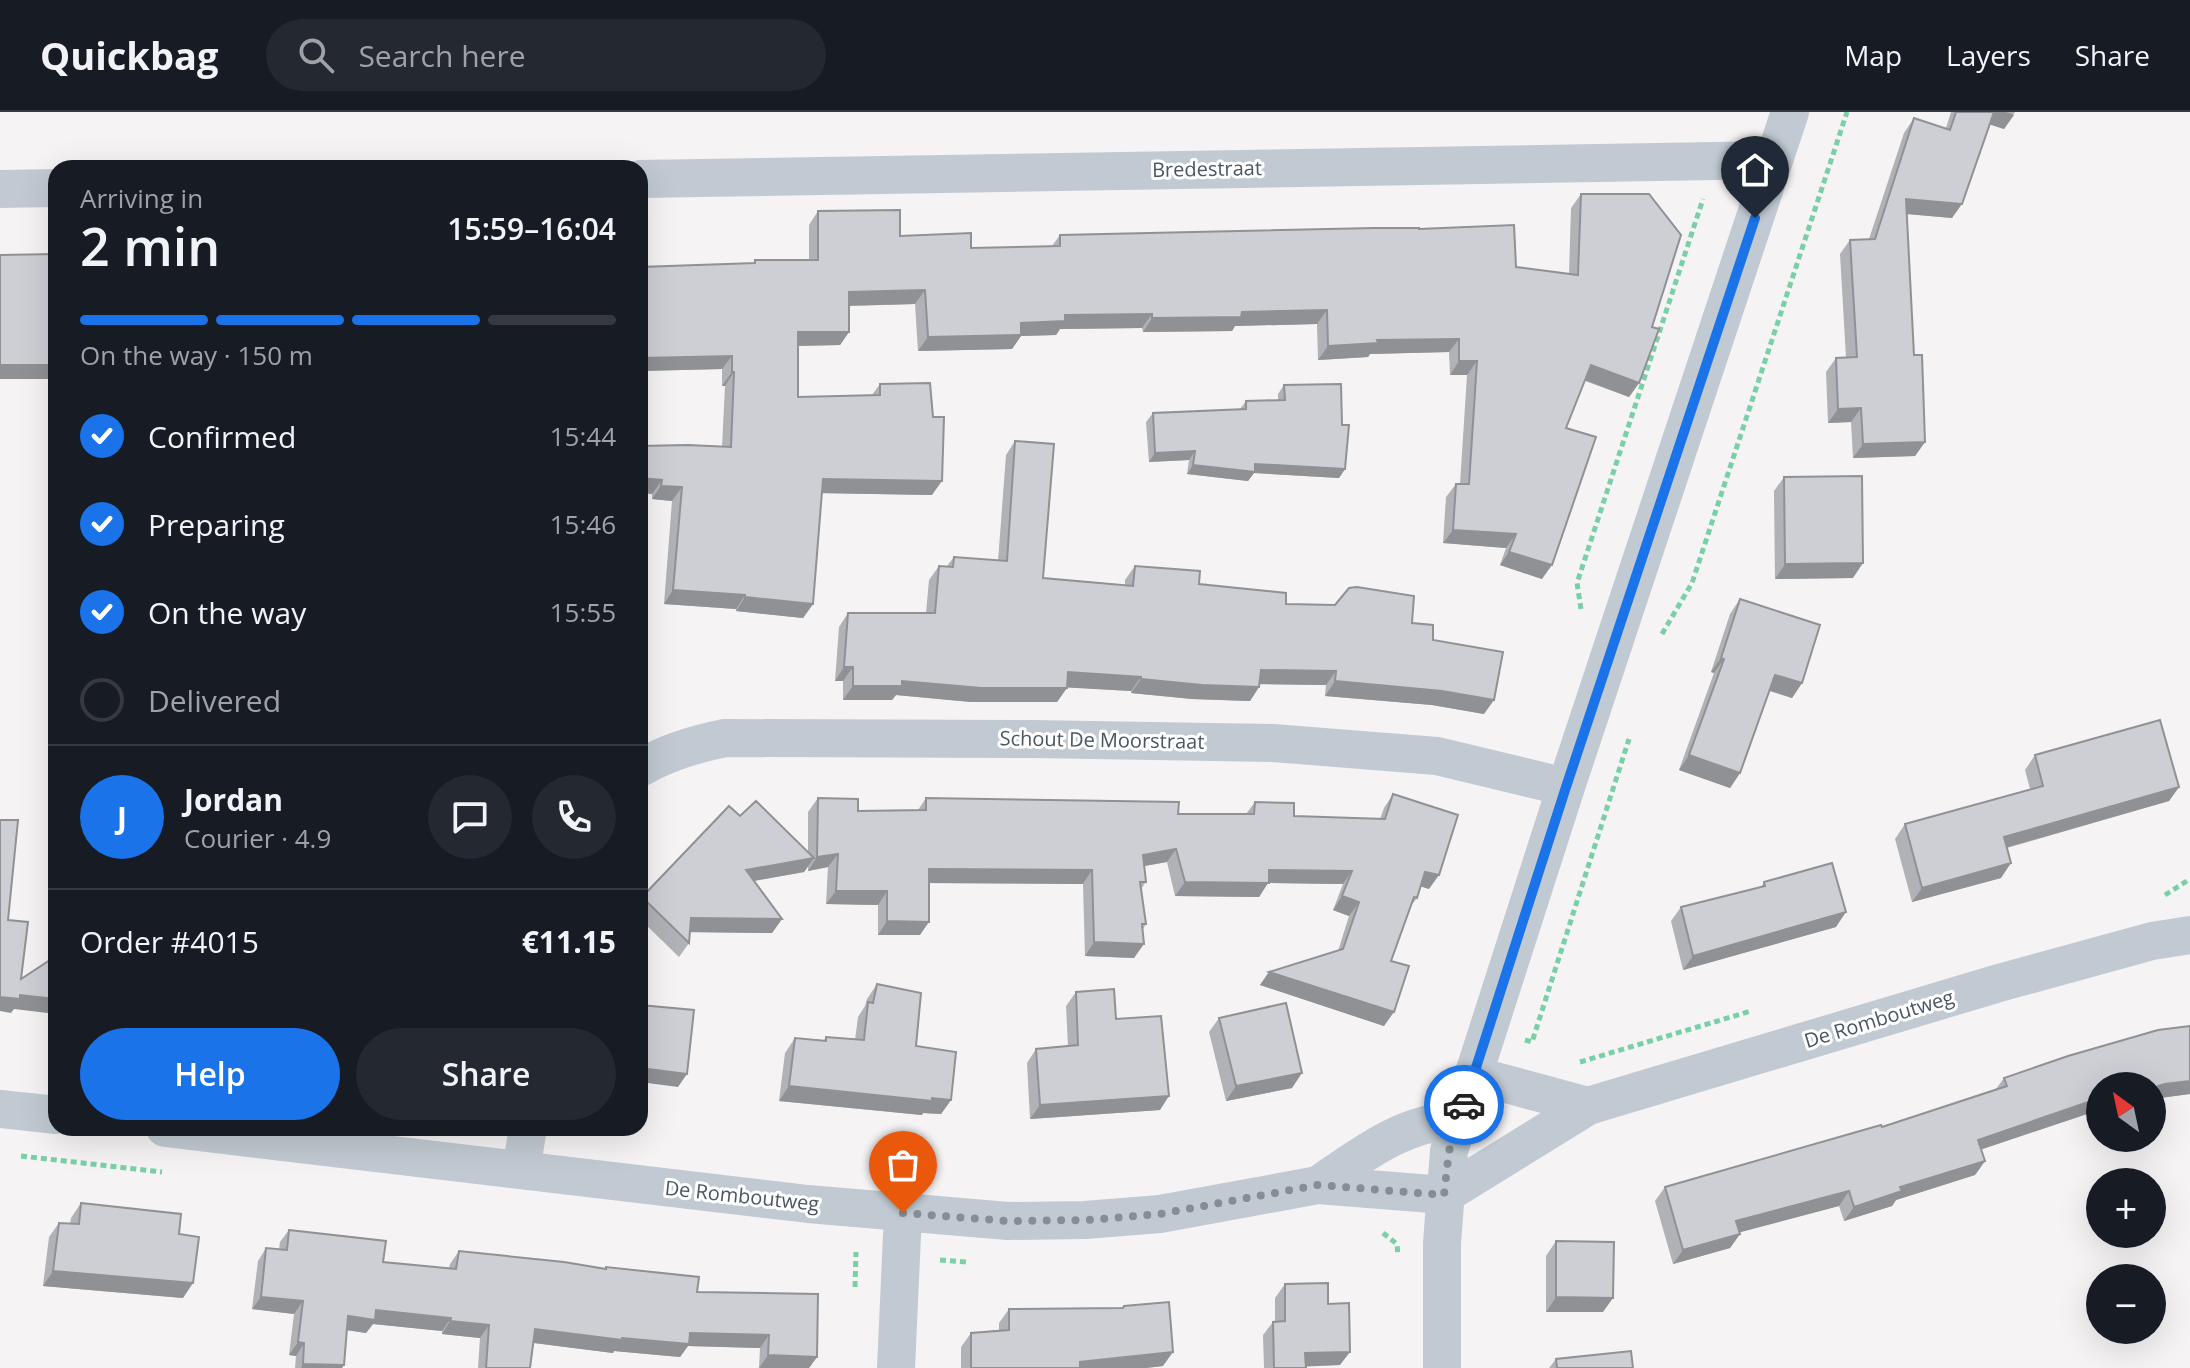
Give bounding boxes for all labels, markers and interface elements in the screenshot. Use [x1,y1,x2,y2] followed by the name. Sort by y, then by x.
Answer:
[266,19,826,91] search box
[40,29,218,81] text: Quickbag
[294,33,338,77] icon: search
[358,35,526,76] text: Search here
[1844,36,1902,74] text: Map
[1946,36,2031,74] text: Layers
[2075,36,2150,74] text: Share
[1721,136,1789,218] pin
[1733,148,1777,192] icon: home
[1152,154,1262,183] street label: Bredestraat
[80,180,203,216] text: Arriving in
[447,208,616,249] text: 15:59–16:04
[80,210,220,281] text: 2 min
[80,337,313,373] text: On the way · 150 m
[80,414,124,458] icon: check
[148,416,296,457] text: Confirmed
[550,418,616,454] text: 15:44
[80,502,124,546] icon: check
[148,504,285,545] text: Preparing
[550,506,616,542] text: 15:46
[80,590,124,634] icon: check
[148,592,306,633] text: On the way
[550,594,616,630] text: 15:55
[148,680,281,721] text: Delivered
[999,724,1205,755] street label: Schout De Moorstraat
[428,775,512,859] button: chat
[532,775,616,859] button: phone
[184,779,283,820] text: Jordan
[117,797,127,838] text: J
[184,820,331,856] text: Courier · 4.9
[80,921,259,962] text: Order #4015
[522,921,616,962] text: €11.15
[1801,983,1957,1054] street label: De Romboutweg
[80,1028,340,1120] button: Help
[356,1028,616,1120] button: Share
[1424,1065,1504,1145] courier
[2086,1072,2166,1152] north arrow
[2086,1072,2166,1344] map controls
[1442,1083,1486,1127] icon: car
[869,1131,937,1213] pin
[881,1143,925,1187] icon: bag
[2086,1168,2166,1248] button: +
[664,1174,821,1217] street label: De Romboutweg
[2086,1264,2166,1344] button: −

